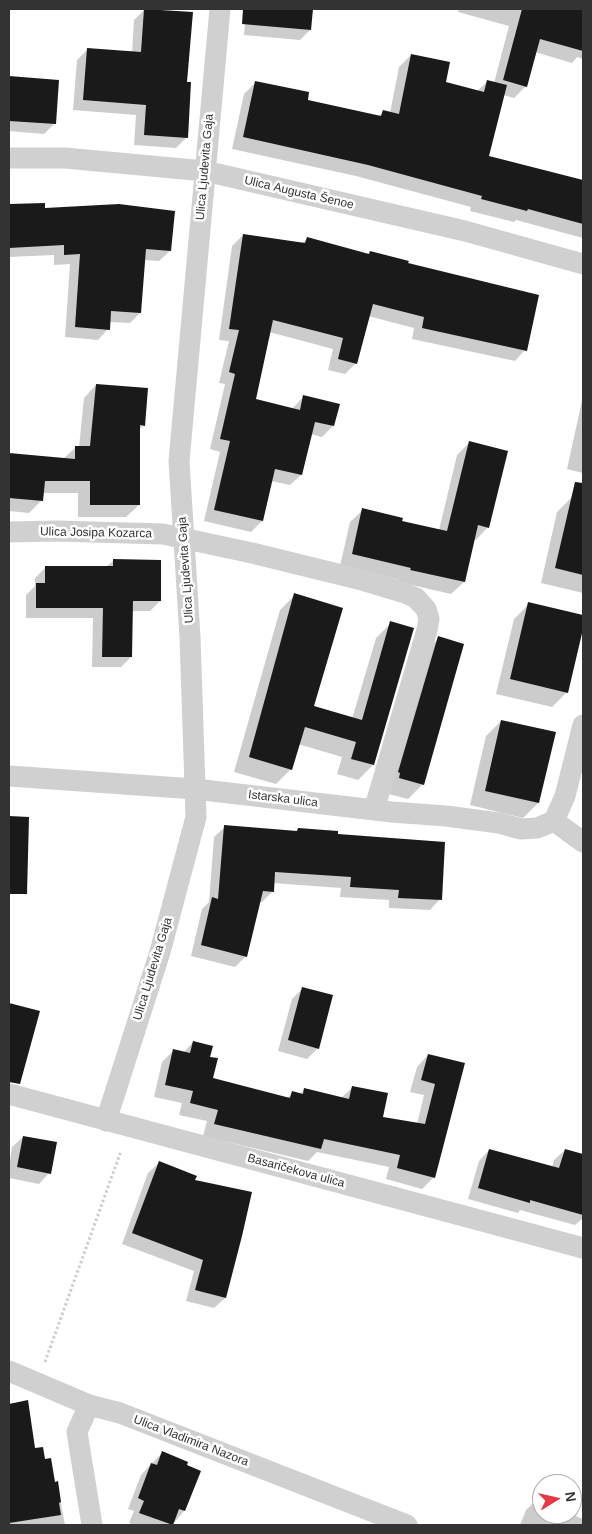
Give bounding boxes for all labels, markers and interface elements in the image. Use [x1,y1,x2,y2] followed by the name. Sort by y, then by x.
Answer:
[193,113,217,221] street label: Ulica Ljudevita Gaja
[243,173,355,213] street label: Ulica Augusta Šenoe
[175,516,197,624] street label: Ulica Ljudevita Gaja
[40,525,152,541] street label: Ulica Josipa Kozarca
[247,788,319,810] street label: Istarska ulica
[131,916,175,1022] street label: Ulica Ljudevita Gaja
[246,1151,346,1191] street label: Basaričekova ulica
[131,1412,251,1470] street label: Ulica Vladimira Nazora
[532,1474,582,1524] north arrow
[562,1491,580,1503] text: N

